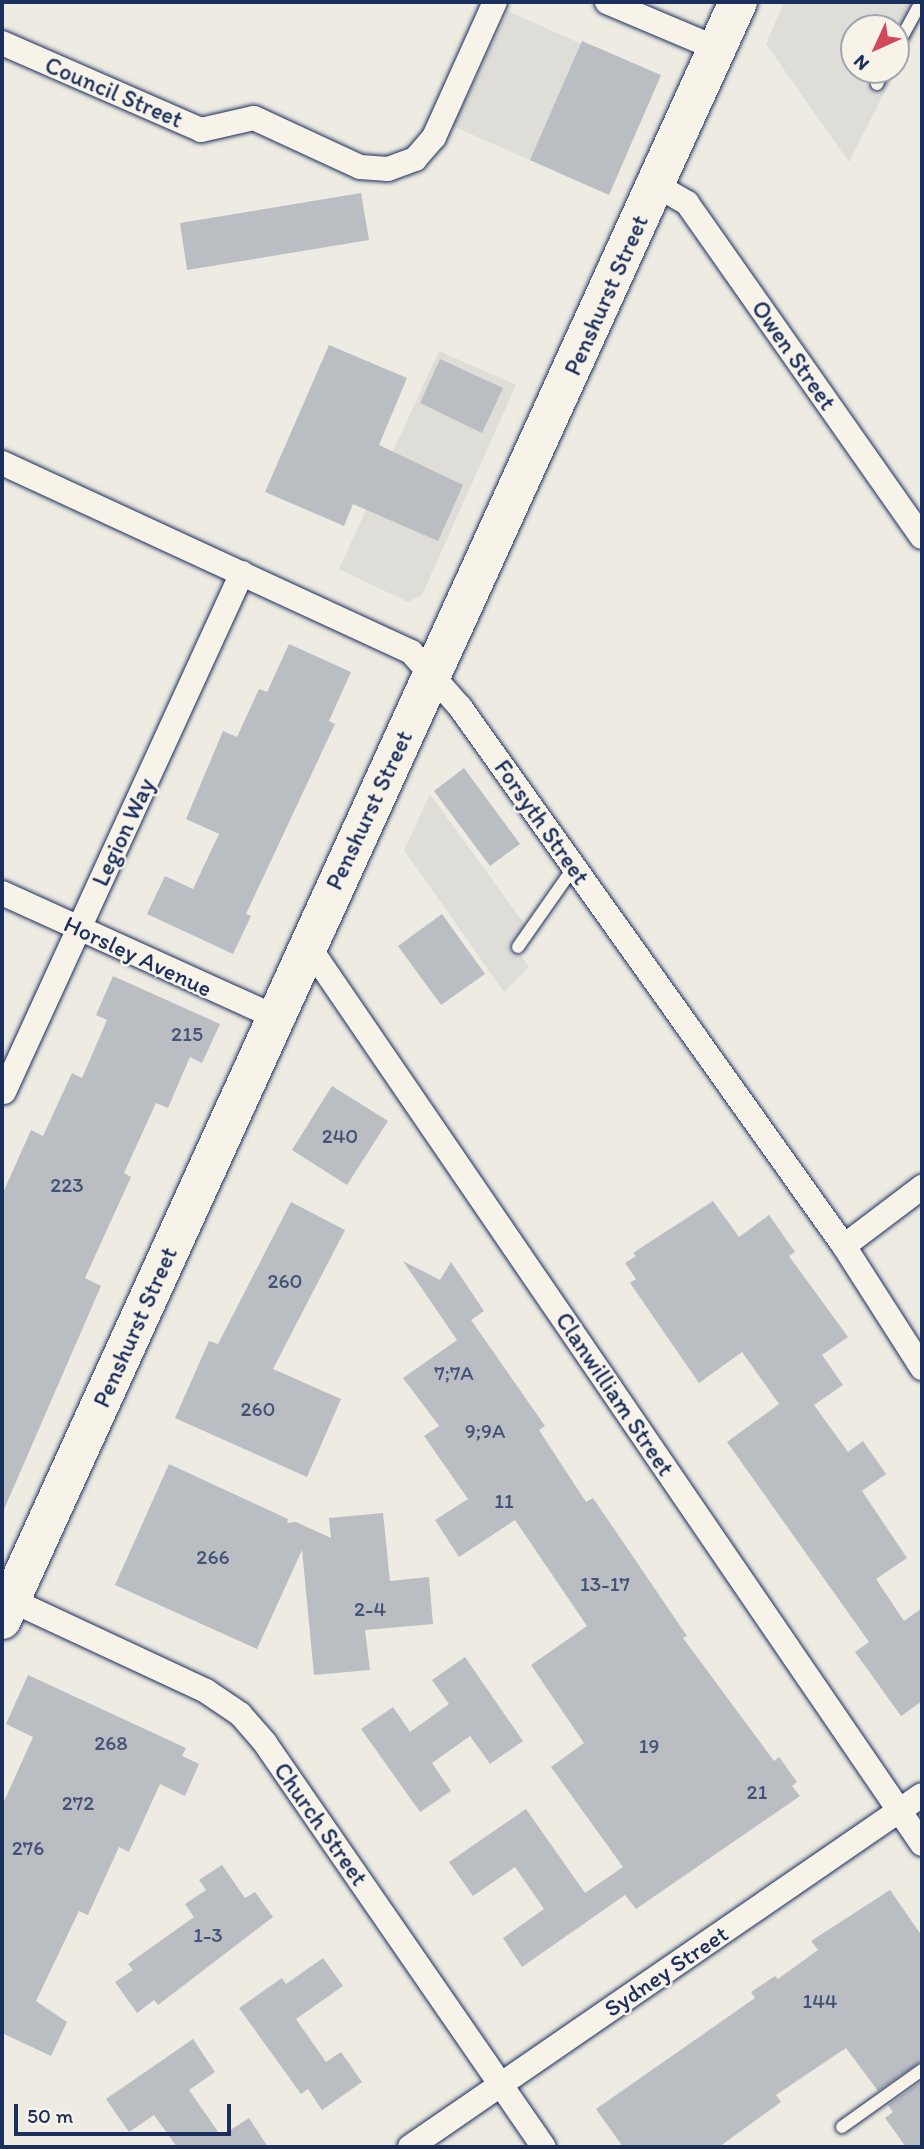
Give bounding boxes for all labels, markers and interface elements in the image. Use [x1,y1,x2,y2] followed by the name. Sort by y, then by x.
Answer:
[840,14,910,84] north arrow
[41,50,187,134] street label: Council Street
[849,50,874,75] text: N
[558,210,654,380] street label: Penshurst Street
[746,295,842,415] street label: Owen Street
[319,726,419,894] street label: Penshurst Street
[488,754,596,890] street label: Forsyth Street
[86,774,160,890] street label: Legion Way
[60,909,216,1003] street label: Horsley Avenue
[171,1021,203,1047] house number: 215
[322,1123,358,1149] house number: 240
[50,1172,84,1198] house number: 223
[87,1242,183,1412] street label: Penshurst Street
[267,1268,303,1294] house number: 260
[550,1307,680,1481] street label: Clanwilliam Street
[434,1360,474,1386] house number: 7;7A
[240,1396,276,1422] house number: 260
[465,1418,505,1444] house number: 9;9A
[494,1488,514,1514] house number: 11
[196,1544,230,1570] house number: 266
[580,1571,630,1597] house number: 13-17
[354,1596,386,1622] house number: 2-4
[94,1730,128,1756] house number: 268
[639,1733,659,1759] house number: 19
[268,1757,374,1891] street label: Church Street
[747,1779,767,1805] house number: 21
[62,1790,94,1816] house number: 272
[12,1835,44,1861] house number: 276
[599,1919,733,2023] street label: Sydney Street
[193,1922,223,1948] house number: 1-3
[803,1988,837,2014] house number: 144
[18,2090,234,2134] scale bar
[27,2103,73,2128] text: 50 m

